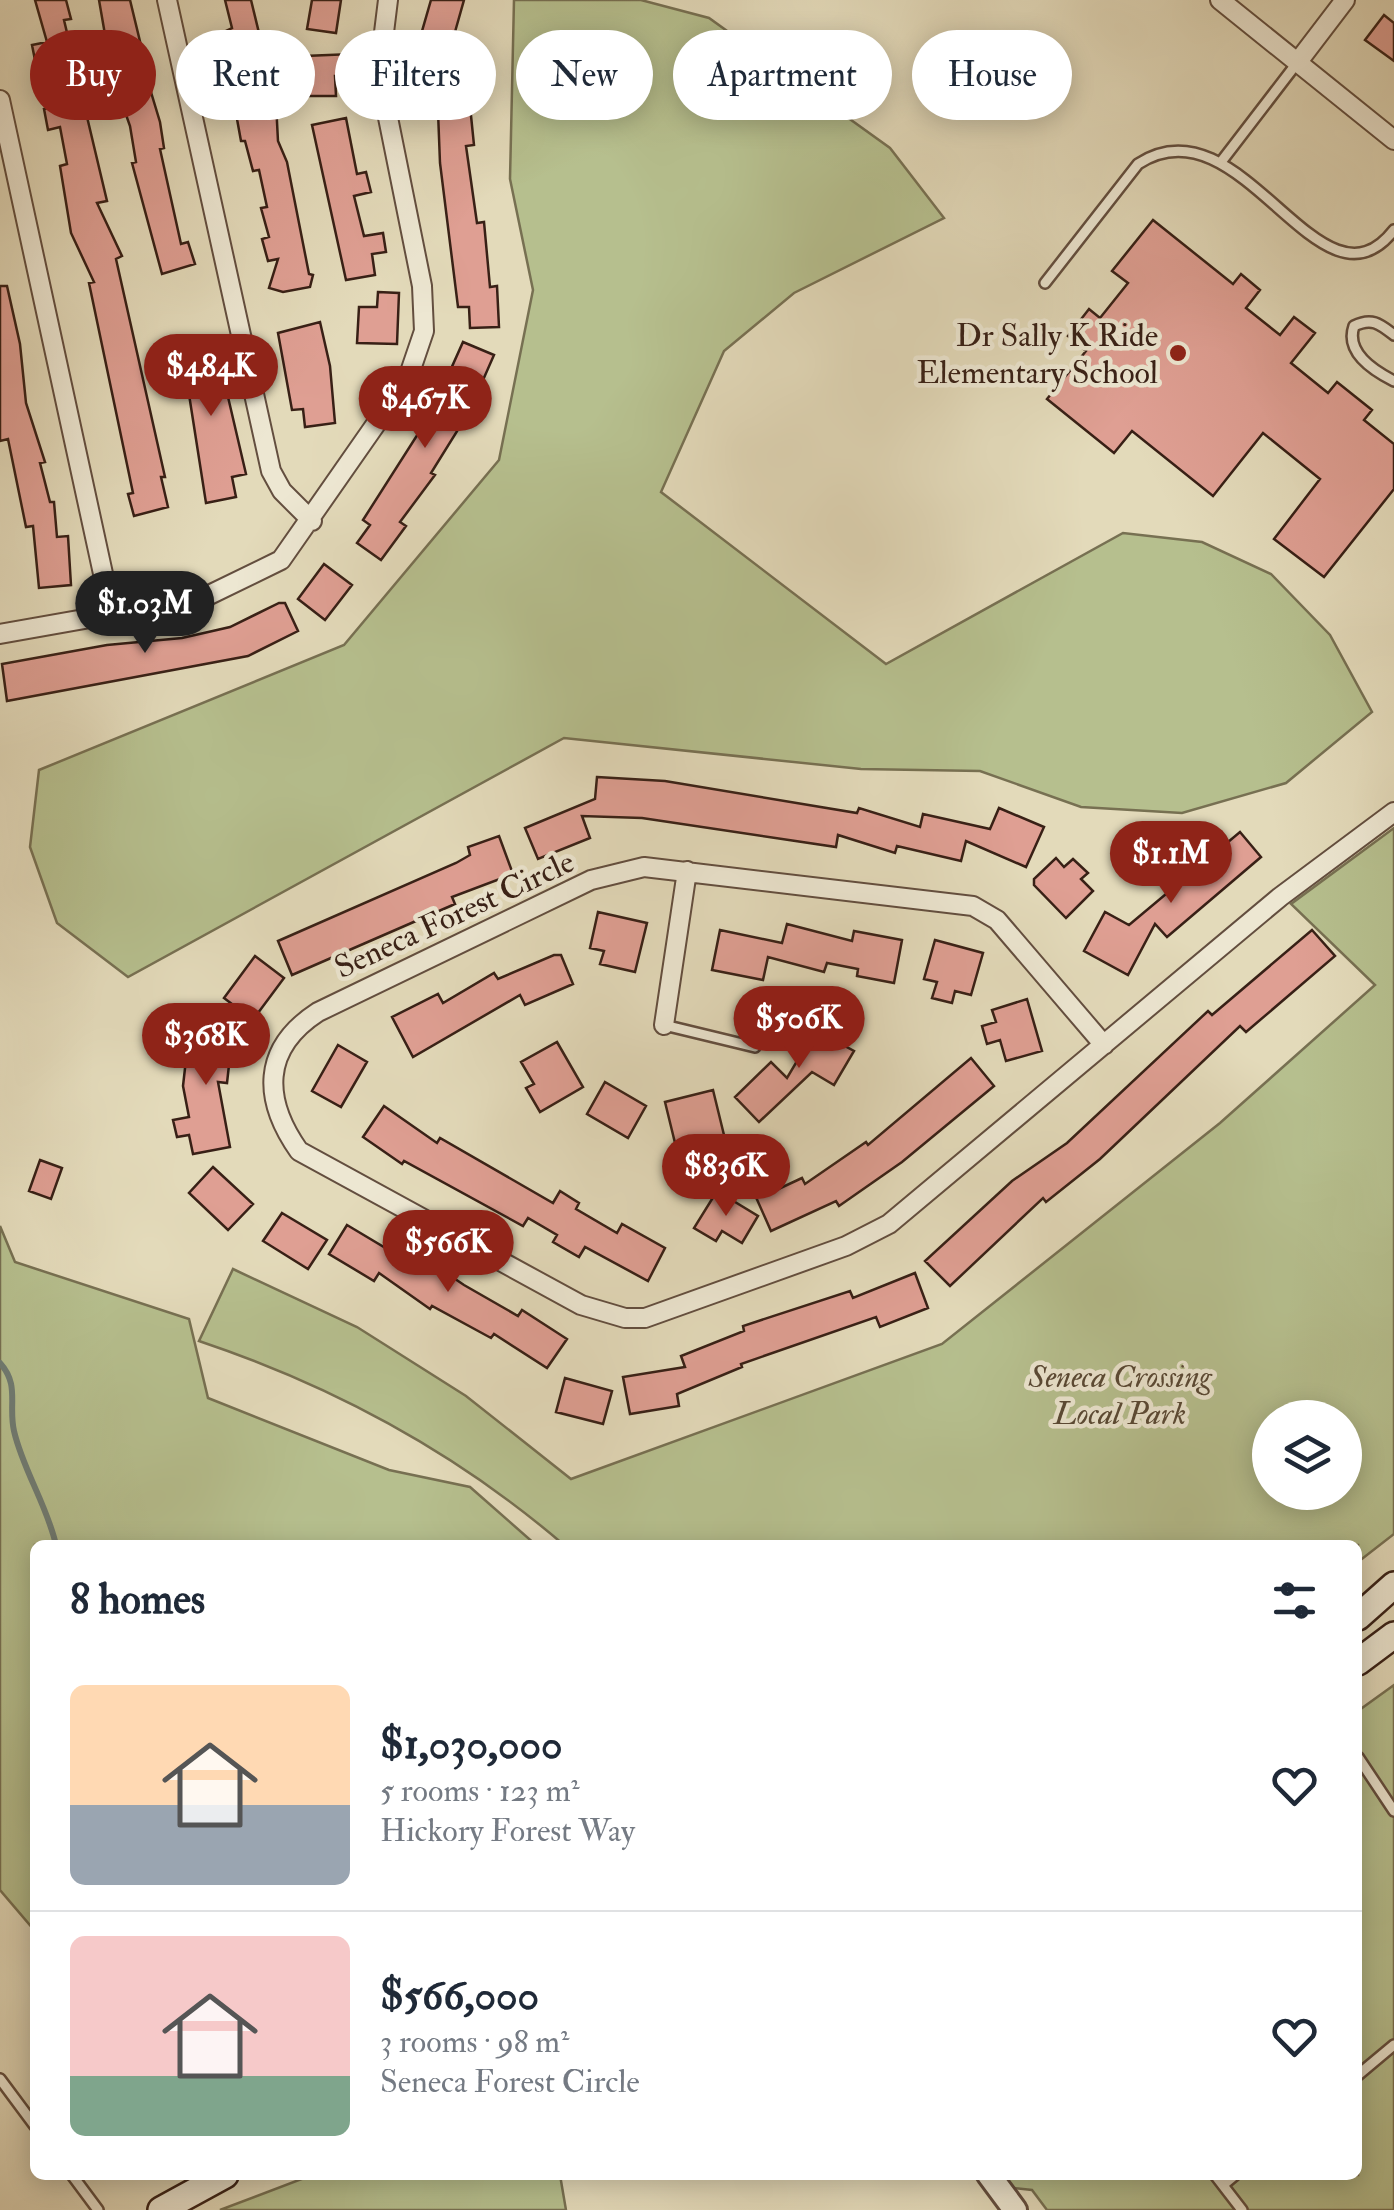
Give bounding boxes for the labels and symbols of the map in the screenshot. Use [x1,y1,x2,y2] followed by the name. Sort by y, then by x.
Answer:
[916,316,1158,393] place label: Dr Sally K Ride Elementary School
[141,334,281,419] pin: $484K
[1167,342,1189,364] marker: Dr Sally K Ride Elementary School
[355,366,495,451] pin: $467K
[64,571,226,656] pin: $1.03M
[1101,821,1241,906] pin: $1.1M
[328,842,581,988] street label: Seneca Forest Circle
[729,986,869,1071] pin: $506K
[136,1003,276,1088] pin: $368K
[656,1134,796,1219] pin: $836K
[378,1210,518,1295] pin: $566K
[1028,1357,1214,1434] park label: Seneca Crossing Local Park

